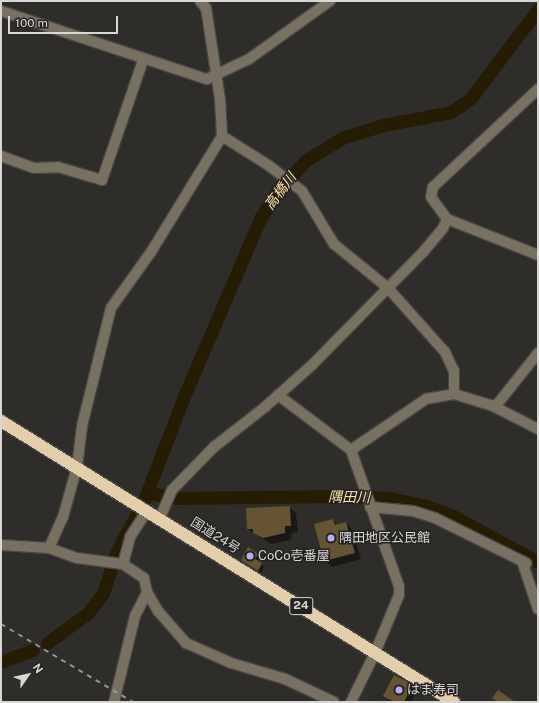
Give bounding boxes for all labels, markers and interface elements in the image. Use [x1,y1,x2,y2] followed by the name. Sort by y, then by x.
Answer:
[10,8,120,34] scale bar
[15,16,48,30] text: 100 m
[261,169,299,213] water label: 高橋川
[328,488,370,506] water label: 隅田川
[188,515,242,557] street label: 国道24号
[339,530,430,546] place label: 隅田地区公民館
[326,533,336,543] marker: 隅田地区公民館
[258,548,330,564] place label: CoCo壱番屋
[245,551,255,561] marker: CoCo壱番屋
[289,596,313,616] road number: 24
[8,655,48,695] north arrow
[31,661,45,675] text: N
[407,682,459,698] place label: はま寿司
[394,685,404,695] marker: はま寿司

